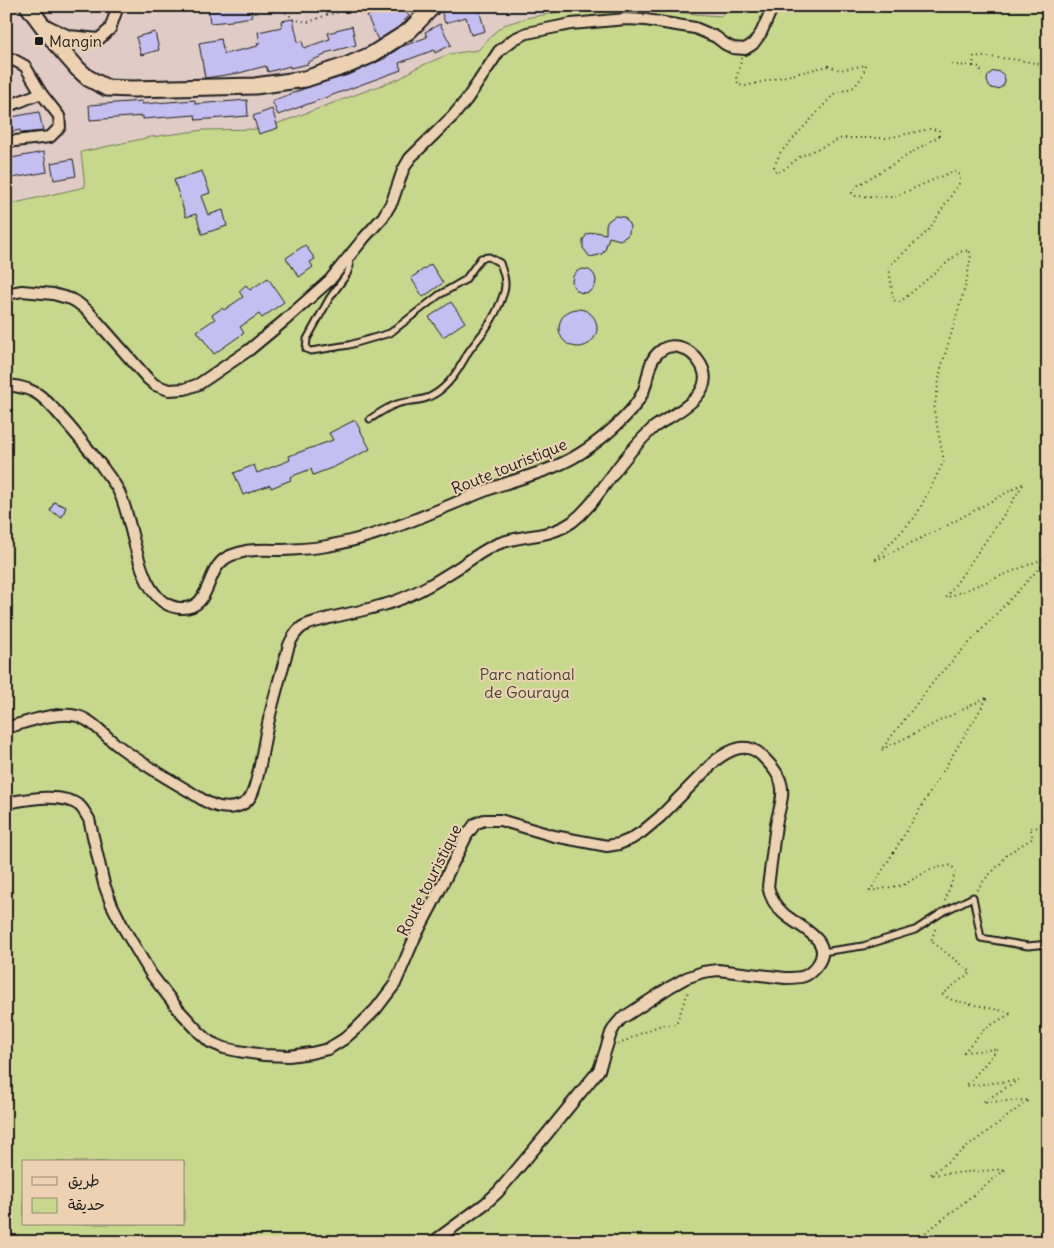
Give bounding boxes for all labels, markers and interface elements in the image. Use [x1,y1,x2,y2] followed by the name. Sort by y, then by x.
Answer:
[49,31,102,51] place label: Mangin
[33,35,45,47] marker: Mangin
[448,434,570,498] street label: Route touristique
[479,664,575,702] park label: Parc national de Gouraya
[392,821,466,939] street label: Route touristique
[22,1160,185,1226] legend
[68,1171,100,1190] text: طريق
[68,1195,105,1214] text: حديقة

